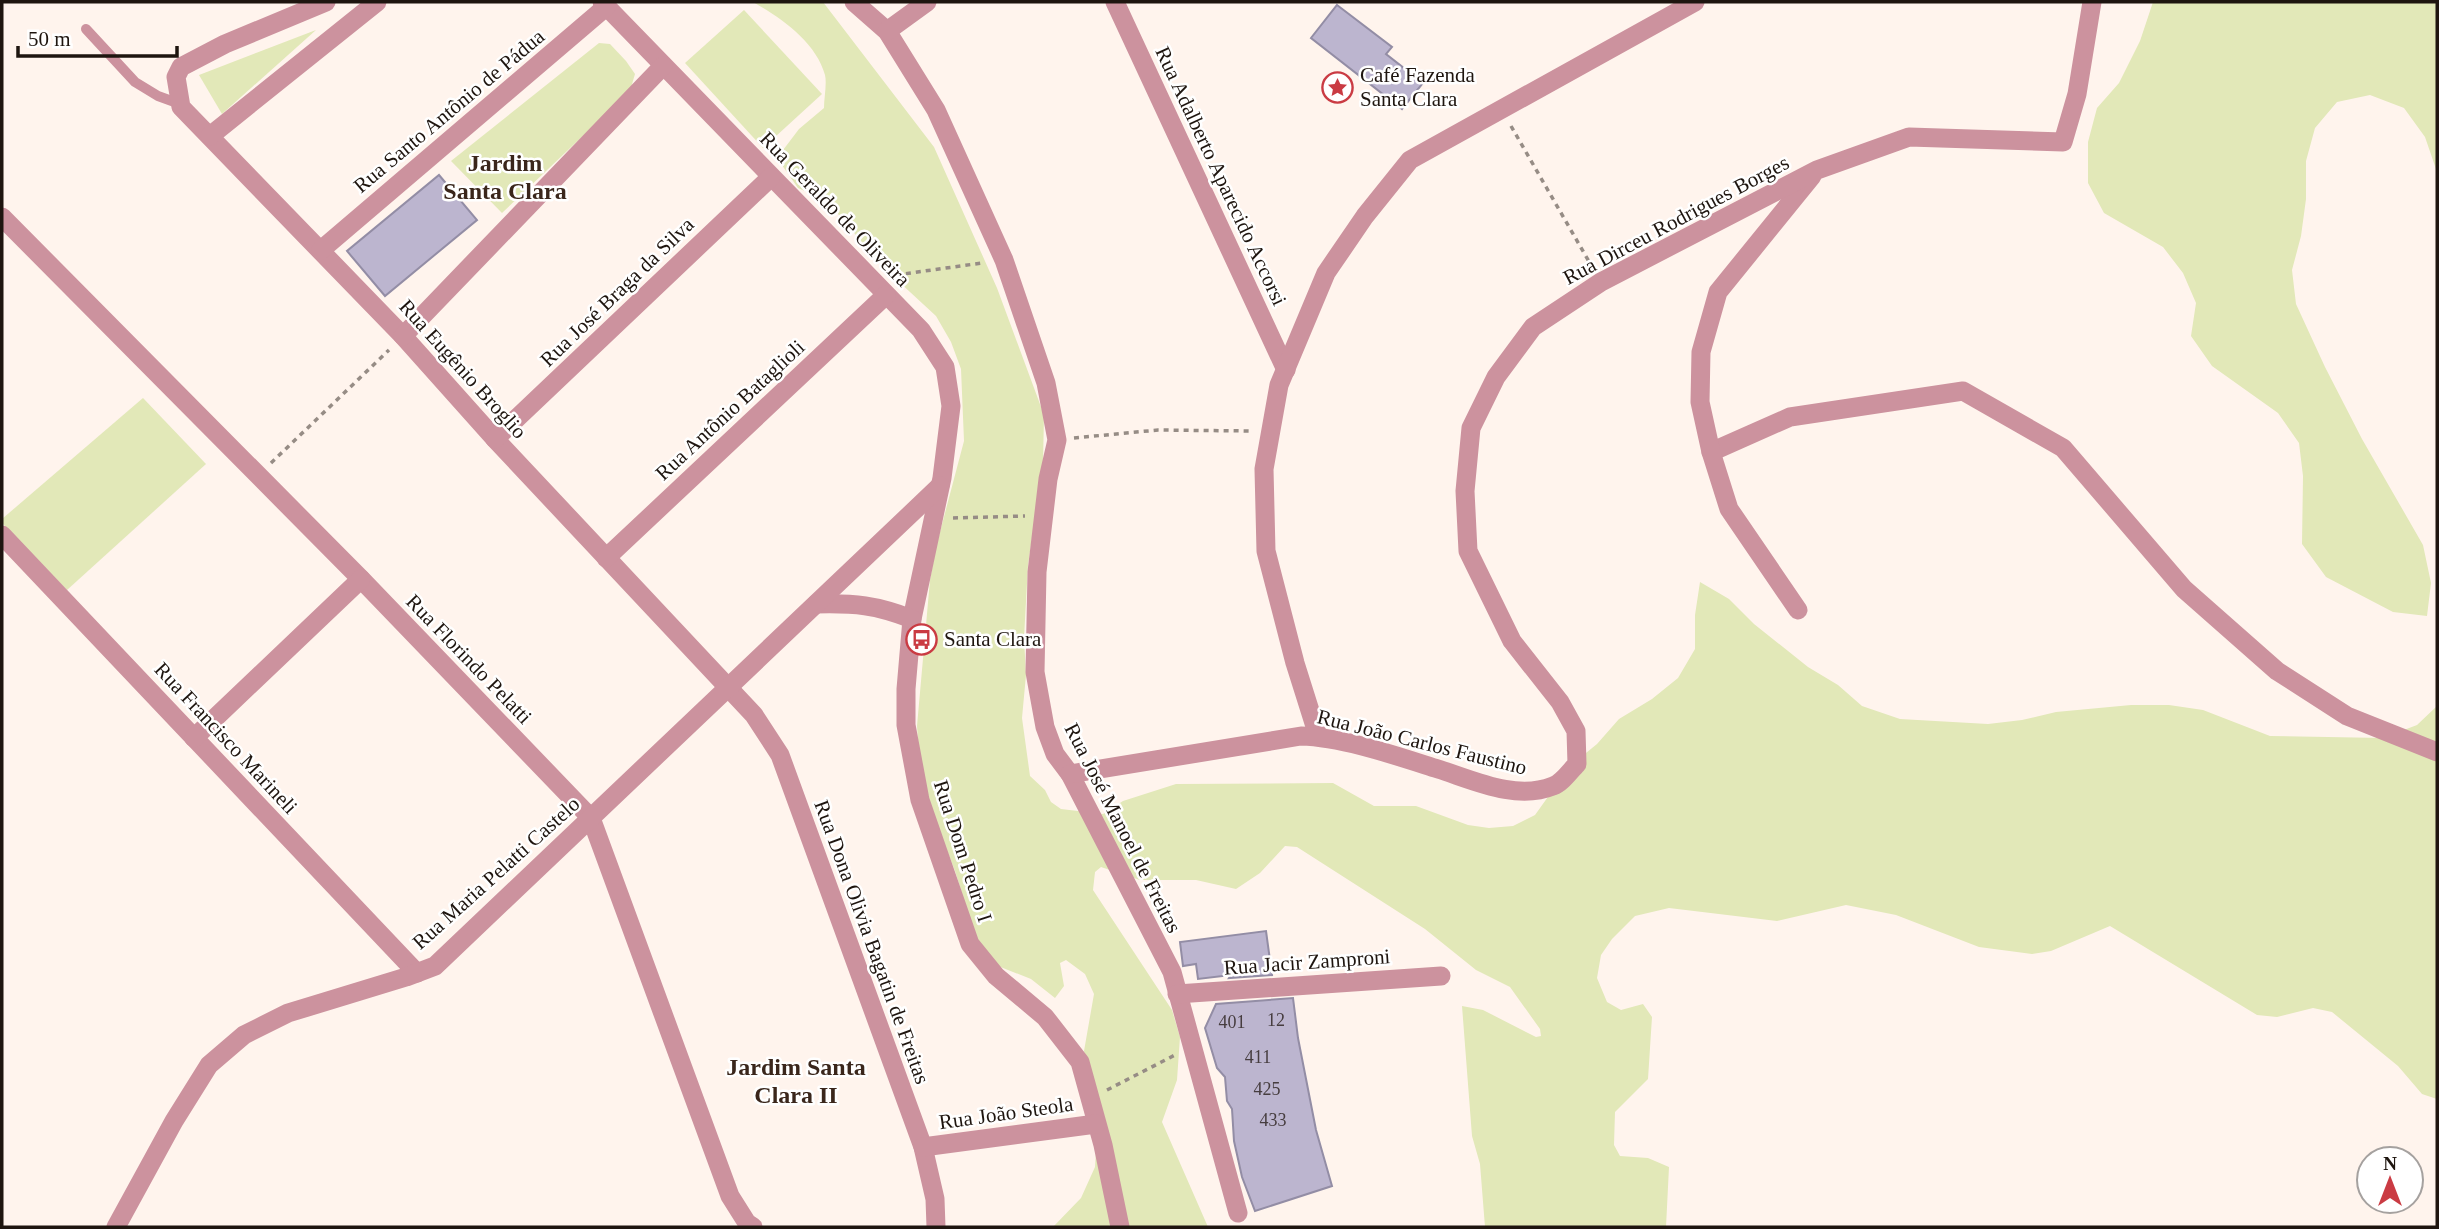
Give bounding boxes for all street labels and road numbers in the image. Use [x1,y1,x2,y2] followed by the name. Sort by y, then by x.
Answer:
[349,24,550,198] street label: Rua Santo Antônio de Pádua
[1150,43,1292,309] street label: Rua Adalberto Aparecido Accorsi
[755,127,916,292] street label: Rua Geraldo de Oliveira
[1559,150,1793,290] street label: Rua Dirceu Rodrigues Borges
[535,212,699,372] street label: Rua José Braga da Silva
[394,295,532,443] street label: Rua Eugênio Broglio
[651,335,810,485] street label: Rua Antônio Bataglioli
[401,589,537,729] street label: Rua Florindo Pelatti
[150,657,303,819] street label: Rua Francisco Marineli
[1315,704,1529,780] street label: Rua João Carlos Faustino
[1060,719,1186,937] street label: Rua José Manoel de Freitas
[929,777,997,925] street label: Rua Dom Pedro I
[408,792,584,954] street label: Rua Maria Pelatti Castelo
[809,797,935,1087] street label: Rua Dona Olivia Bagatin de Freitas
[1223,944,1391,980] street label: Rua Jacir Zamproni
[937,1092,1075,1134] street label: Rua João Steola

